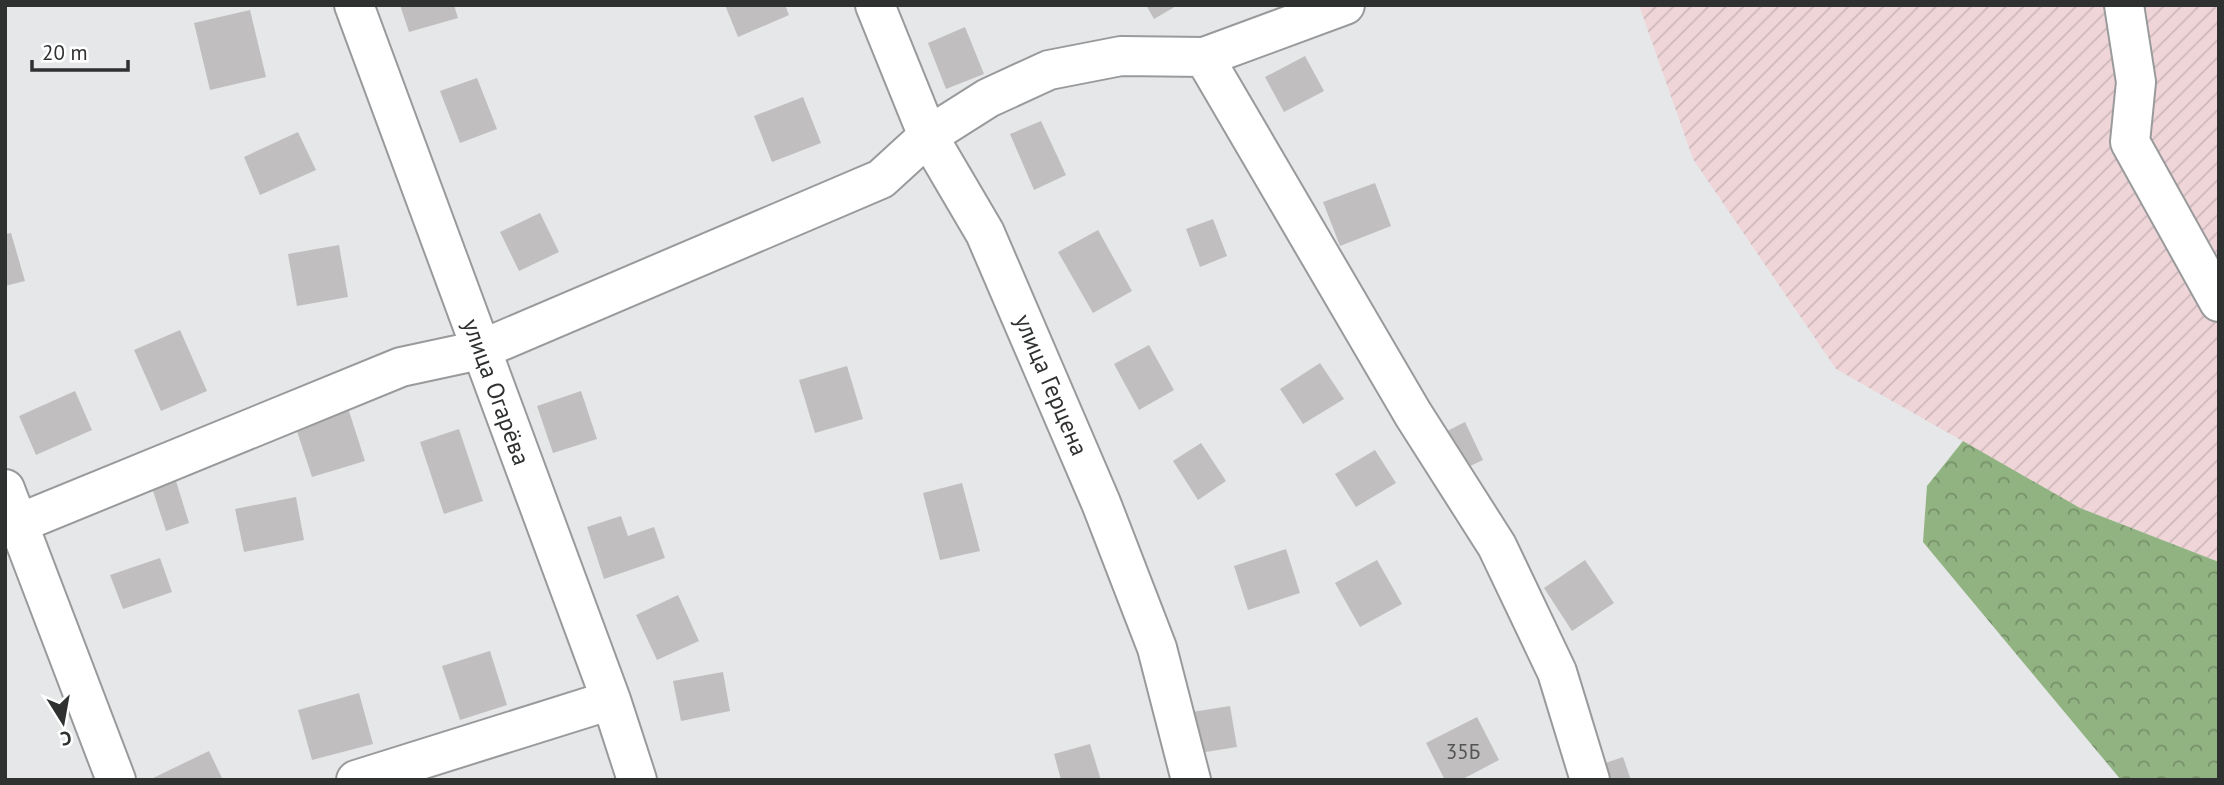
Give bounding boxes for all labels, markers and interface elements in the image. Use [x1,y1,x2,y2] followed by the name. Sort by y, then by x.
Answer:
[32,28,128,72] scale bar
[42,39,88,66] text: 20 m
[1008,309,1095,460] street label: улица Герцена
[456,314,537,469] street label: улица Огарёва
[28,687,98,757] north arrow
[58,726,74,752] text: С
[1446,738,1480,765] house number: 35Б

